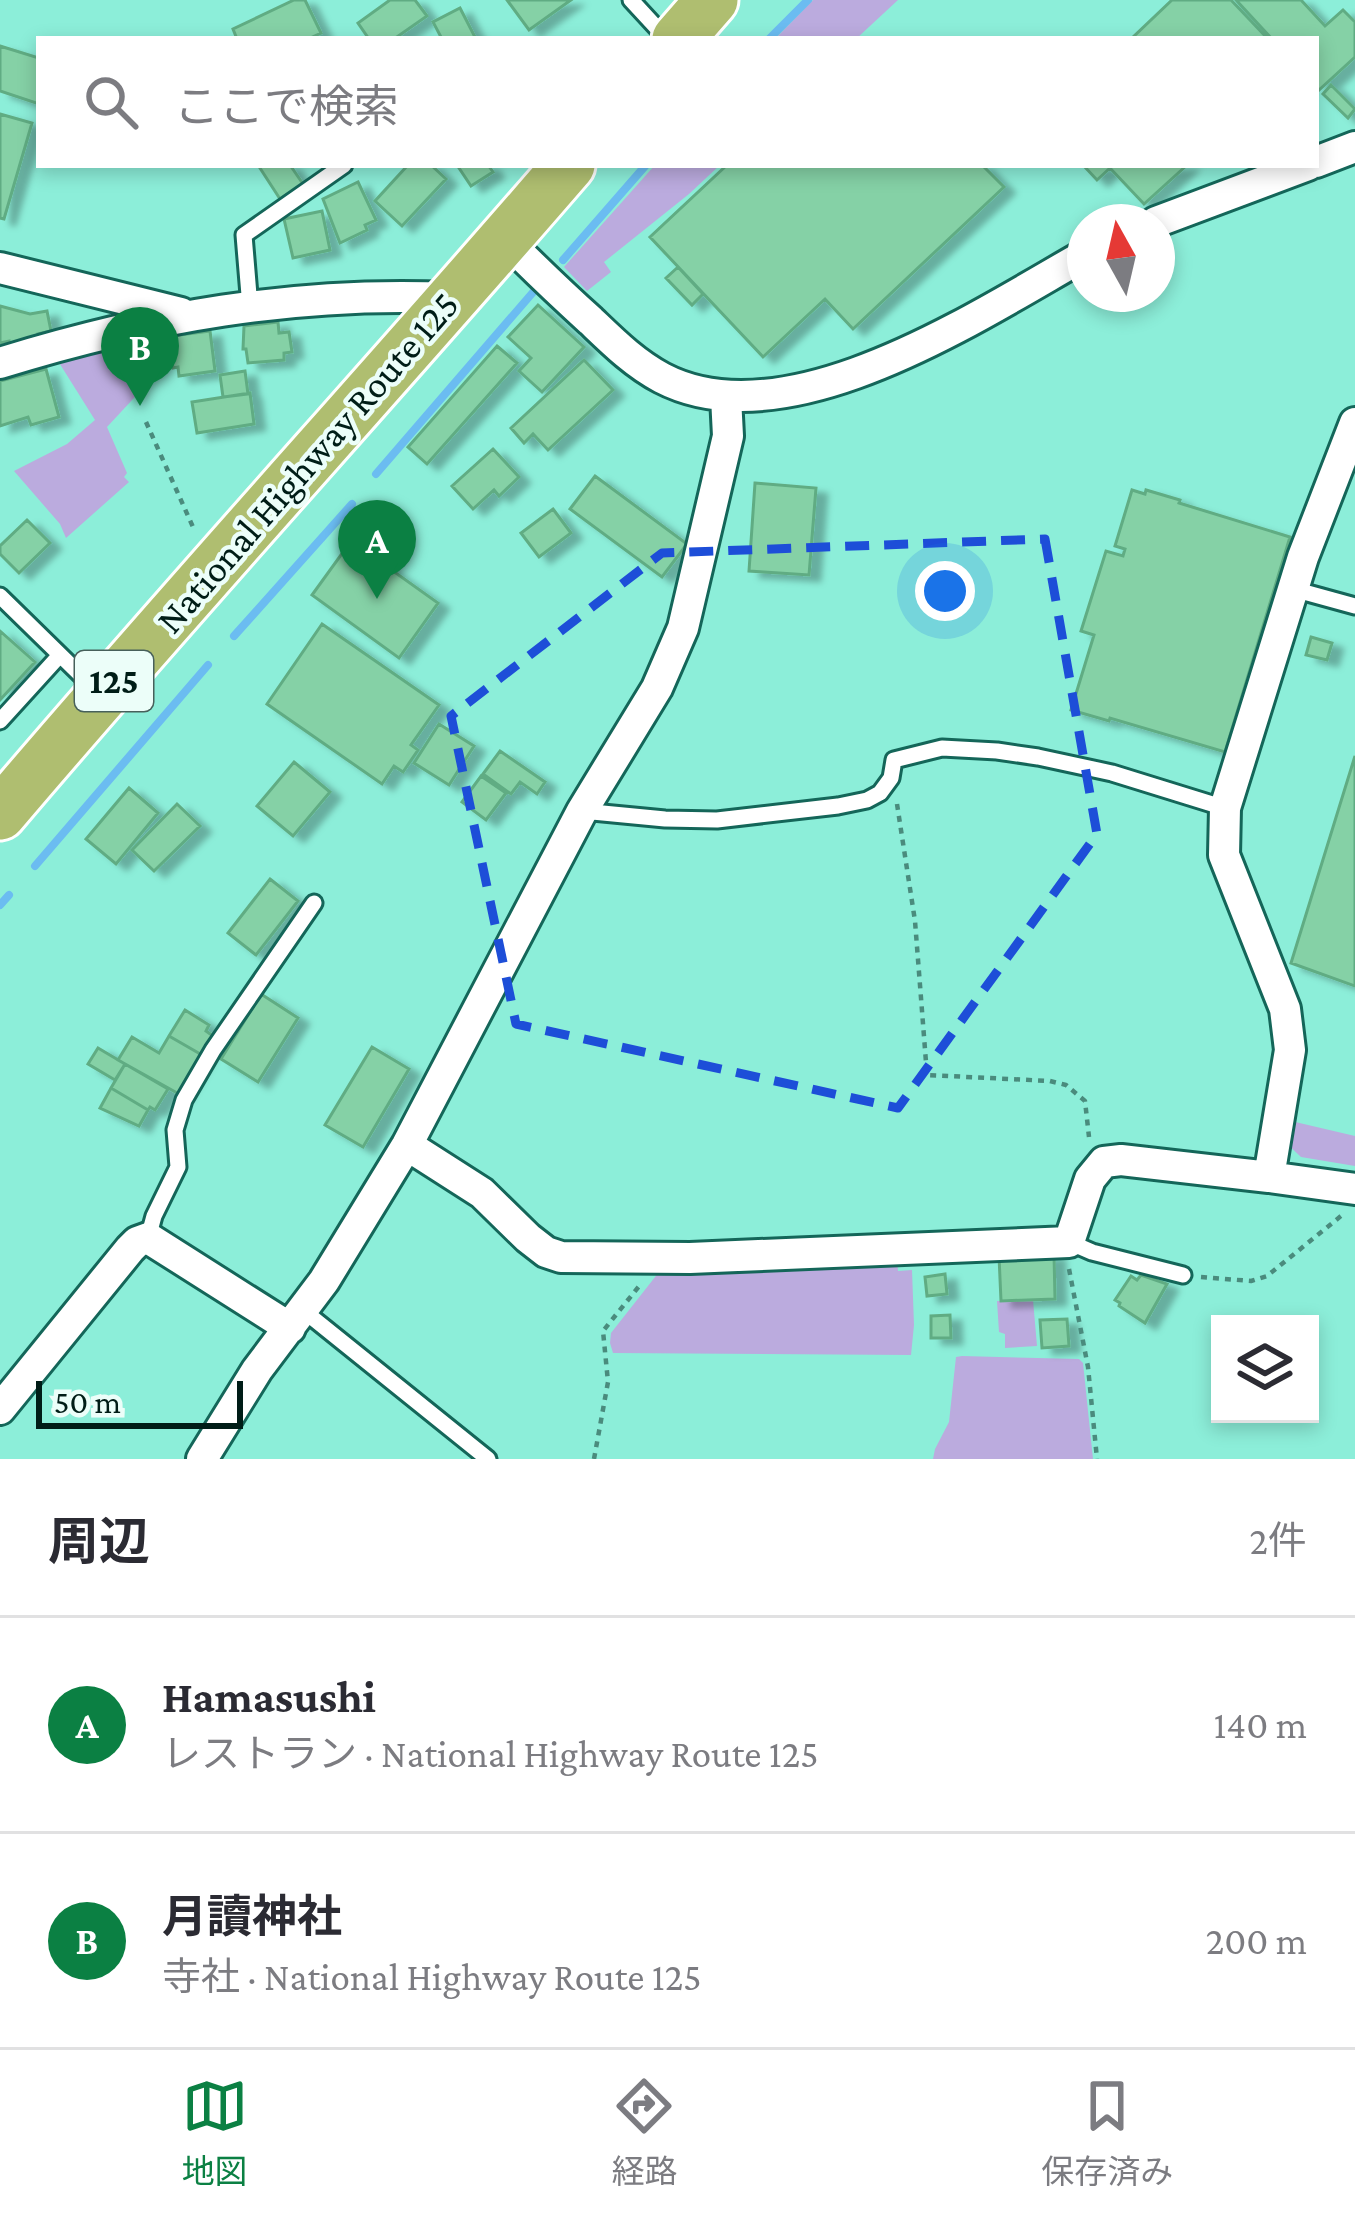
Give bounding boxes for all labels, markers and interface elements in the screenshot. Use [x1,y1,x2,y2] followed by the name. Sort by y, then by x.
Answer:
[36,36,1319,168] search box
[78,69,144,135] icon: search
[174,82,399,132] text: ここで検索
[1067,204,1175,312] north arrow
[147,283,468,642] street label: National Highway Route 125
[101,307,179,406] pin: B
[338,500,416,599] pin: A
[915,561,975,621] your location
[75,651,153,711] road number: 125
[1211,1315,1319,1423] map controls
[1211,1315,1319,1423] button: layers
[36,1375,243,1428] scale bar
[54,1383,121,1420] text: 50 m
[48,1513,150,1570] text: 周辺
[1249,1519,1307,1562] text: 2件
[162,1672,376,1722] text: Hamasushi
[75,1703,99,1746] text: A
[1213,1703,1307,1746] text: 140 m
[162,1732,819,1775] text: レストラン · National Highway Route 125
[162,1892,342,1942] text: 月讀神社
[76,1919,98,1962] text: B
[1206,1919,1307,1962] text: 200 m
[162,1955,702,1998] text: 寺社 · National Highway Route 125
[182,2073,248,2193] tab: 地図
[611,2073,677,2193] tab: 経路
[1041,2073,1173,2193] tab: 保存済み

